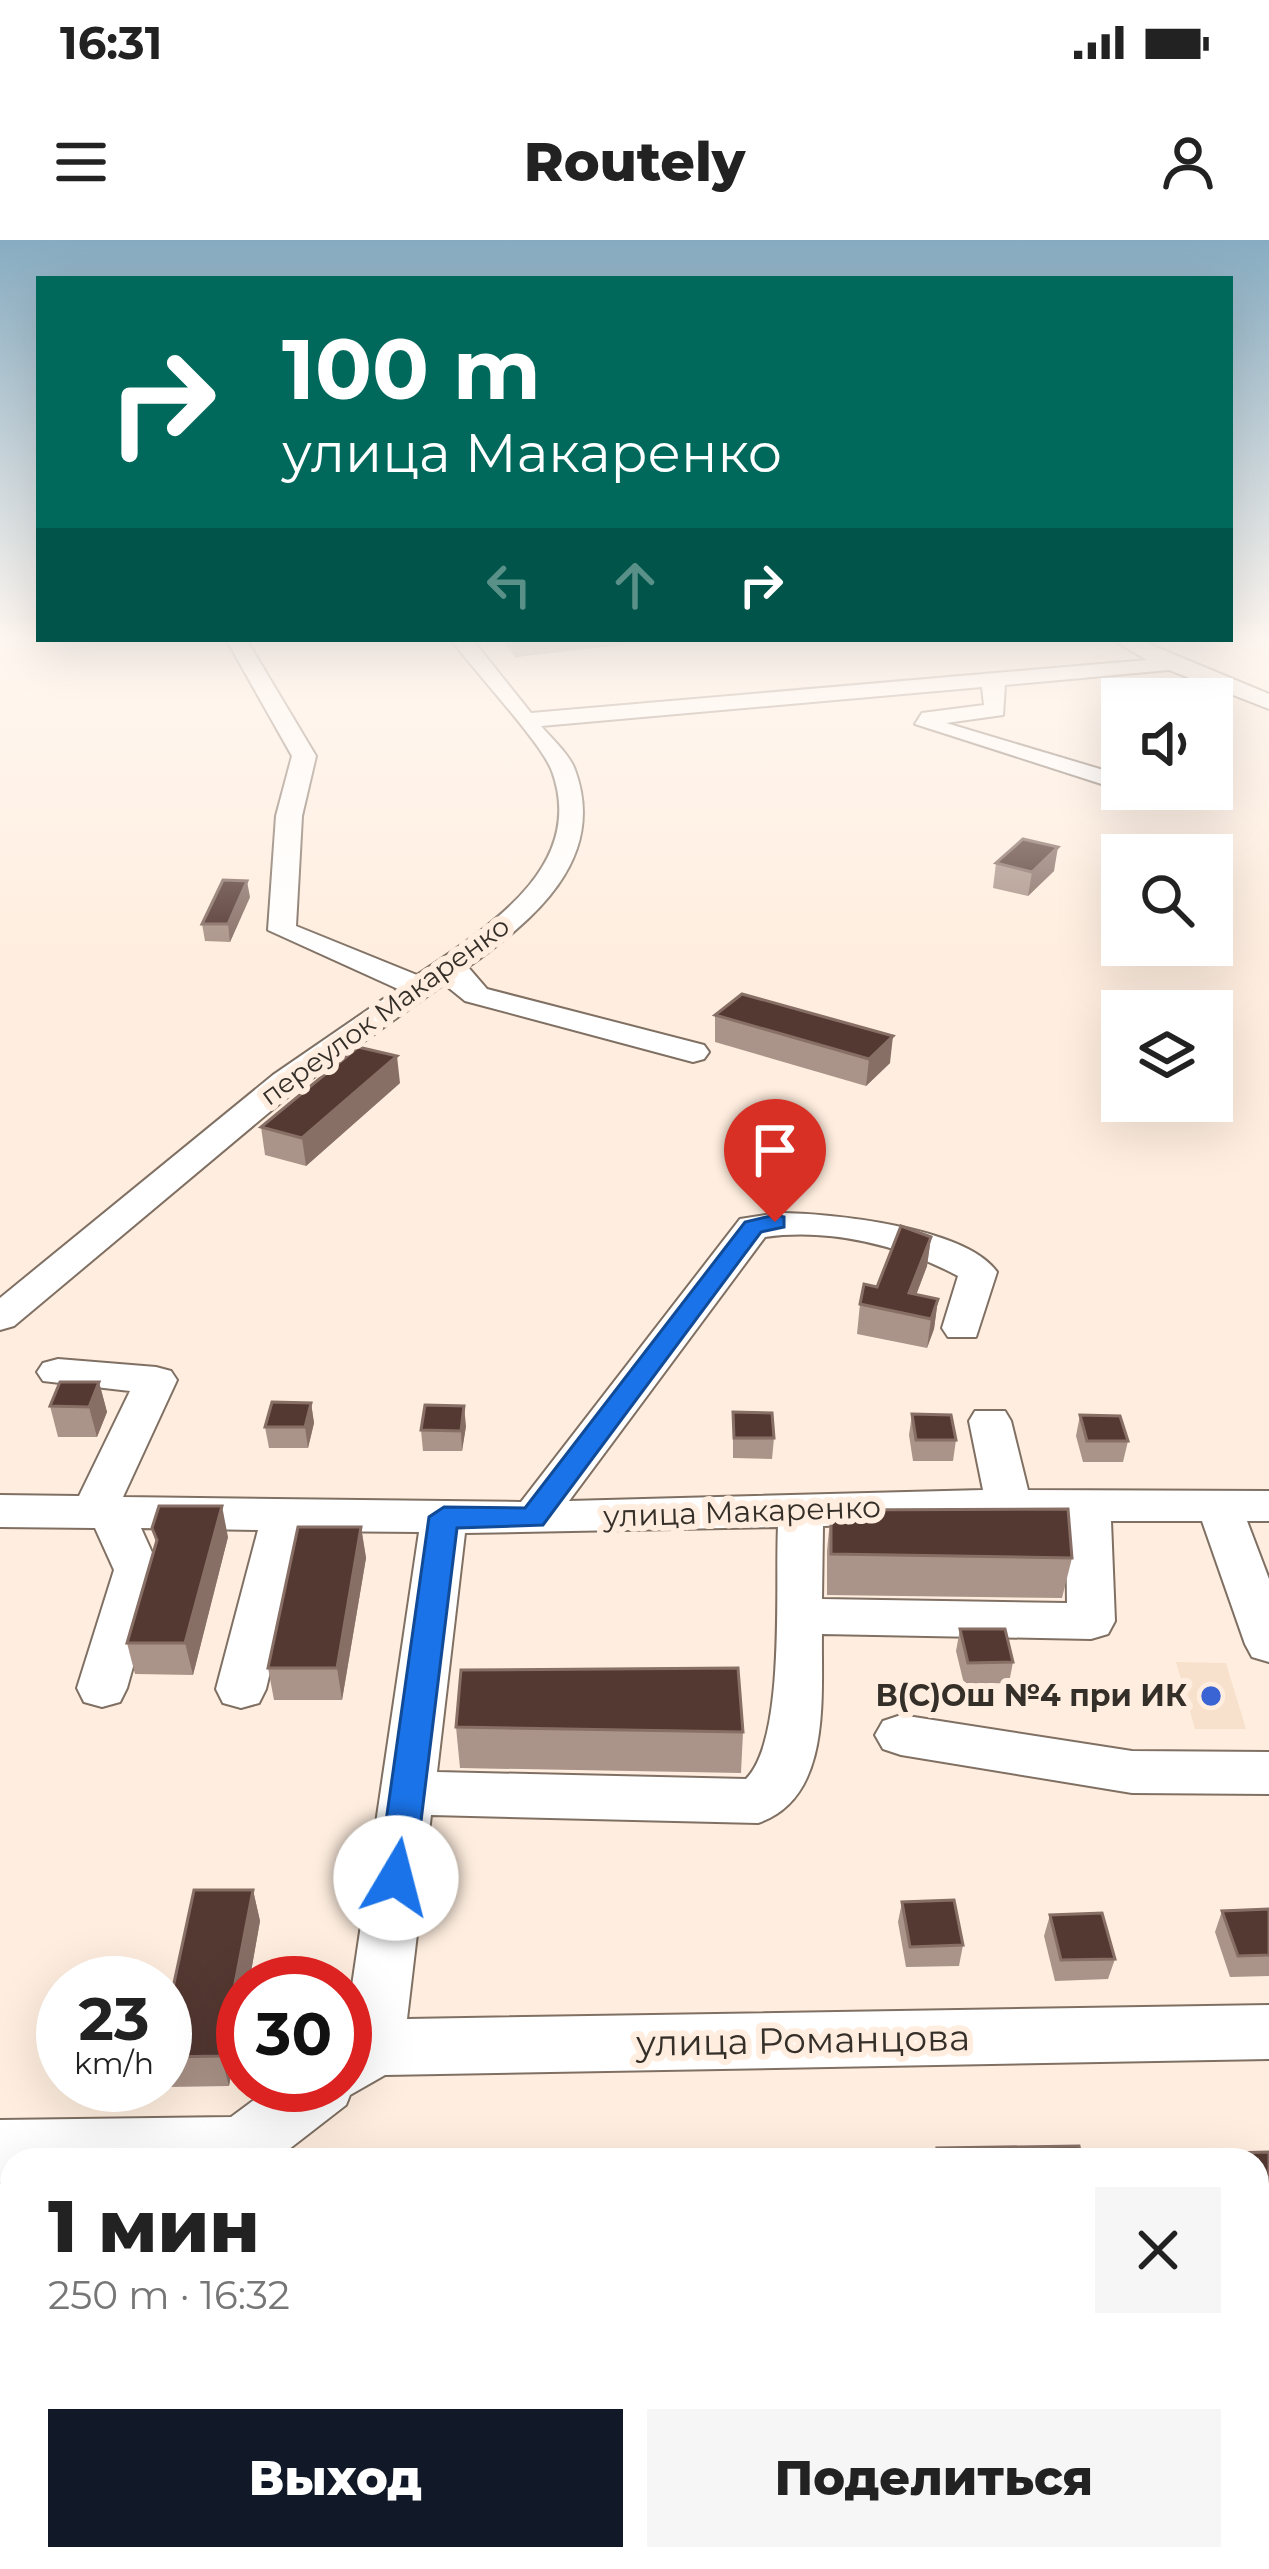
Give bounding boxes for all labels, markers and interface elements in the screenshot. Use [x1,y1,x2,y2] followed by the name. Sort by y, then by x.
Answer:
[60,15,162,70] text: 16:31
[48,129,114,195] icon: menu
[524,129,745,195] text: Routely
[1155,129,1221,195] icon: person
[282,318,541,420] text: 100 m
[84,324,240,480] icon: right
[282,420,782,486] text: улица Макаренко
[476,552,542,618] icon: left
[602,552,668,618] icon: ahead
[728,552,794,618] icon: right
[1101,678,1233,1122] map controls
[1101,678,1233,810] button: sound
[1101,834,1233,966] button: search
[254,909,516,1112] street label: переулок Макаренко
[1101,990,1233,1122] button: layers
[724,1099,826,1222] pin
[742,1117,808,1183] icon: arrive
[601,1488,881,1535] street label: улица Макаренко
[875,1677,1187,1714] place label: В(С)Ош №4 при ИК
[1198,1683,1224,1709] marker: В(С)Ош №4 при ИК
[333,1815,459,1941] position arrow
[216,1956,372,2112] speed limit sign: 30
[79,1982,149,2055] text: 23
[635,2015,970,2065] street label: улица Романцова
[74,2045,154,2082] text: km/h
[48,2182,260,2270] text: 1 мин
[1095,2187,1221,2313] button: close
[48,2271,290,2319] text: 250 m · 16:32
[48,2409,623,2547] button: Выход
[647,2409,1221,2547] button: Поделиться

